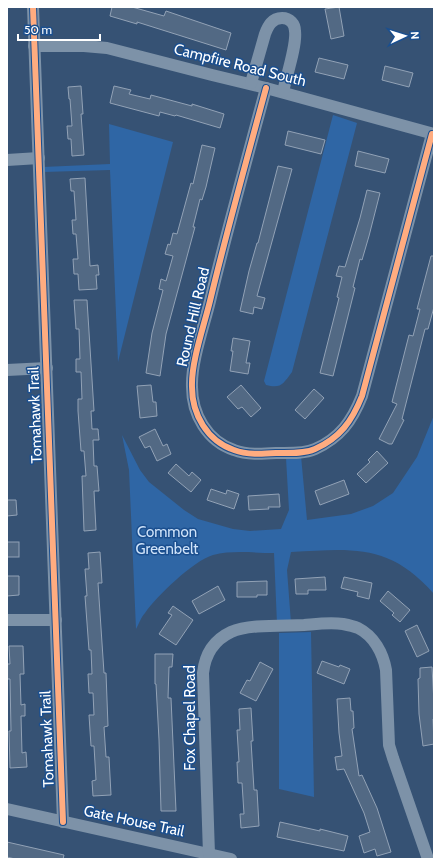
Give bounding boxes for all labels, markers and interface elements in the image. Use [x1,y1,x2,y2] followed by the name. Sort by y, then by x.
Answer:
[18,16,100,42] scale bar
[385,16,425,56] north arrow
[24,22,52,37] text: 50 m
[408,31,422,40] text: N
[172,40,308,90] street label: Campfire Road South
[173,265,213,369] street label: Round Hill Road
[24,366,46,464] street label: Tomahawk Trail
[136,523,198,558] park label: Common Greenbelt
[181,665,199,771] street label: Fox Chapel Road
[36,690,58,788] street label: Tomahawk Trail
[82,802,186,841] street label: Gate House Trail

